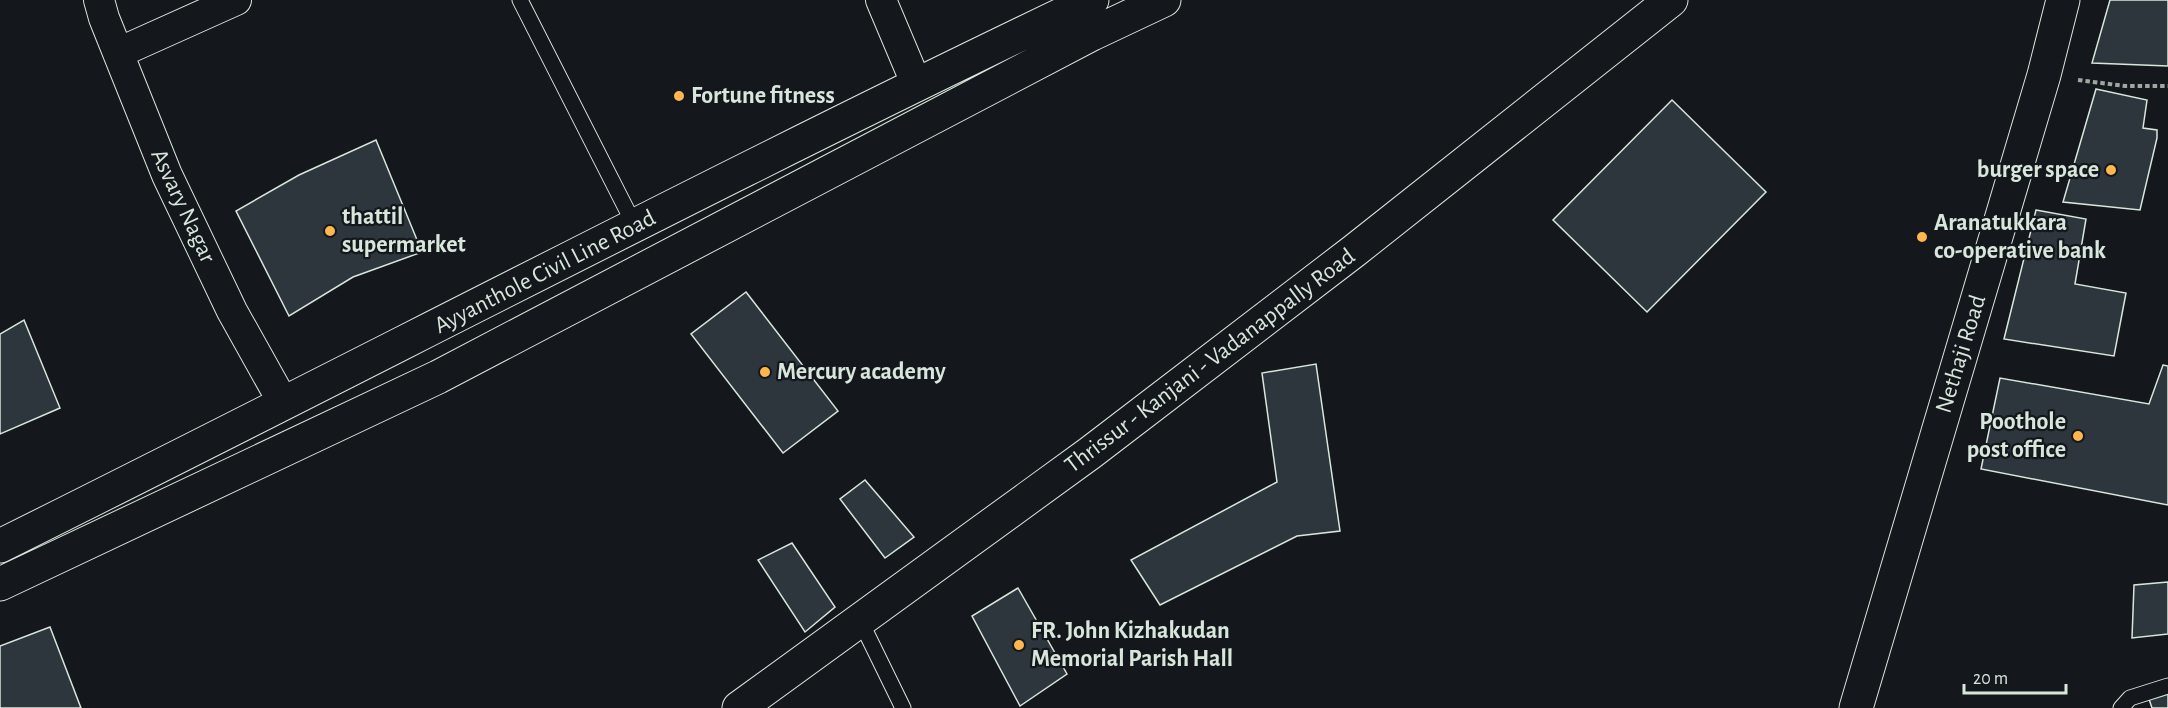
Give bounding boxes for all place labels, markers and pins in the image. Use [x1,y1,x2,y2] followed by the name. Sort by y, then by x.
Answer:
[691,84,835,108] place label: Fortune fitness
[672,89,686,103] marker: Fortune fitness
[1977,158,2099,182] place label: burger space
[2104,163,2118,177] marker: burger space
[342,205,466,257] place label: thattil supermarket
[1934,211,2106,263] place label: Aranatukkara co-operative bank
[323,224,337,238] marker: thattil supermarket
[1915,230,1929,244] marker: Aranatukkara co-operative bank
[777,360,946,384] place label: Mercury academy
[758,365,772,379] marker: Mercury academy
[1967,410,2066,462] place label: Poothole post office
[2071,429,2085,443] marker: Poothole post office
[1031,619,1233,671] place label: FR. John Kizhakudan Memorial Parish Hall
[1012,638,1026,652] marker: FR. John Kizhakudan Memorial Parish Hall

